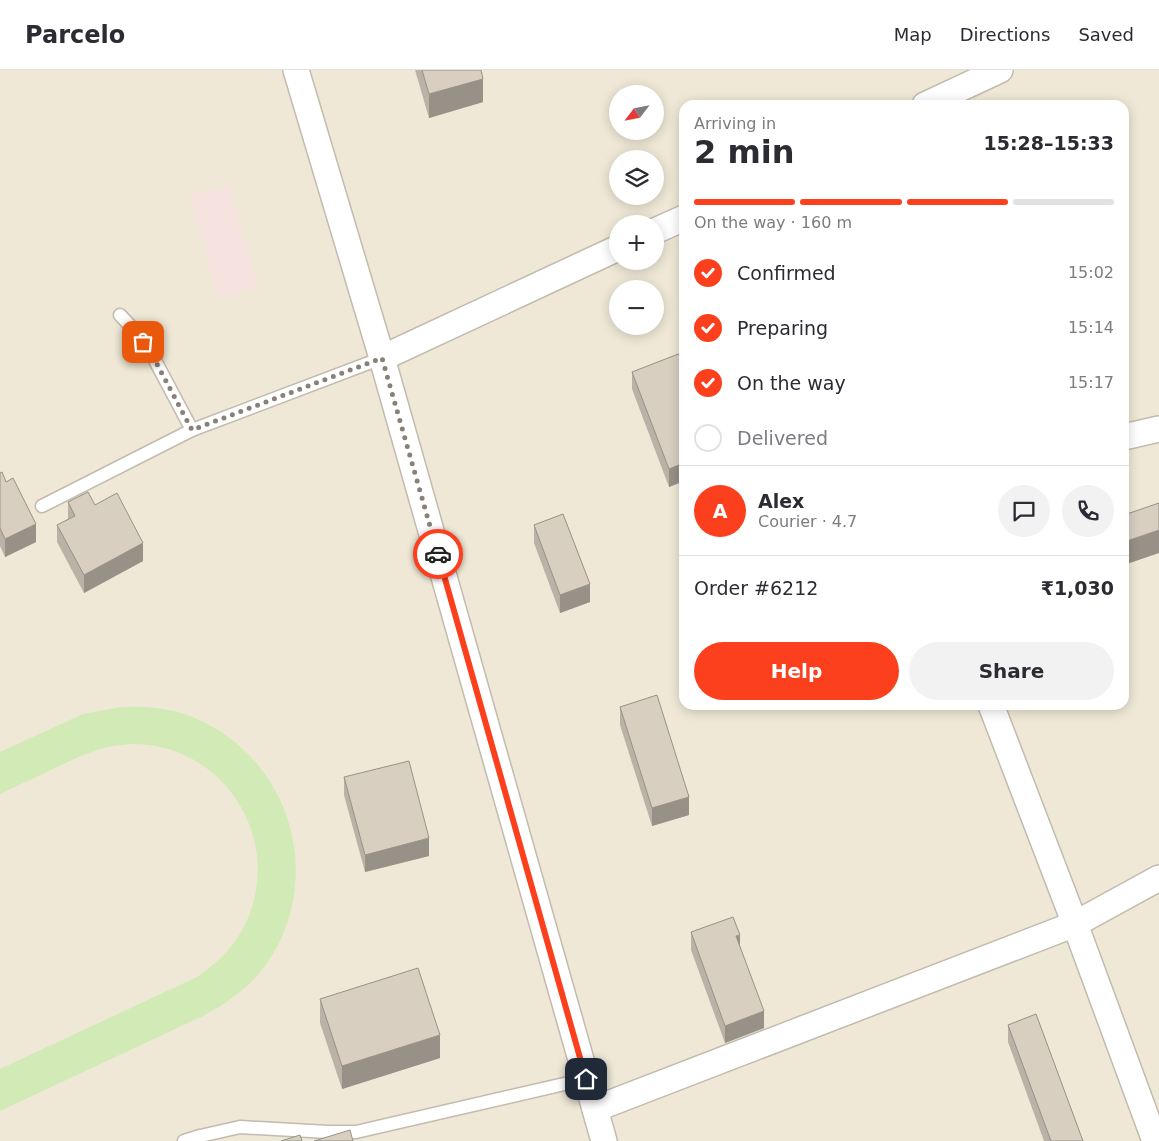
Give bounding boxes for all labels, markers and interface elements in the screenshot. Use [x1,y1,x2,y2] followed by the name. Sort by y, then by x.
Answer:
[25,21,125,49] text: Parcelo
[894,24,932,45] text: Map
[960,24,1050,45] text: Directions
[1078,24,1134,45] text: Saved
[609,85,664,140] north arrow
[609,85,664,335] map controls
[694,114,776,133] text: Arriving in
[984,132,1114,154] text: 15:28–15:33
[694,133,795,171] text: 2 min
[609,150,664,205] button: layers
[694,213,852,232] text: On the way · 160 m
[609,215,664,270] button: +
[694,259,722,287] icon: check
[737,262,836,284] text: Confirmed
[1068,263,1114,282] text: 15:02
[609,280,664,335] button: −
[694,314,722,342] icon: check
[737,317,828,339] text: Preparing
[1068,318,1114,337] text: 15:14
[122,321,164,363] pin
[129,328,157,356] icon: bag
[694,369,722,397] icon: check
[737,372,846,394] text: On the way
[1068,373,1114,392] text: 15:17
[737,427,828,449] text: Delivered
[998,485,1050,537] button: chat
[1062,485,1114,537] button: phone
[758,490,804,512] text: Alex
[713,500,727,522] text: A
[758,512,857,531] text: Courier · 4.7
[413,529,463,579] courier
[424,540,452,568] icon: car
[694,577,818,599] text: Order #6212
[1041,577,1114,599] text: ₹1,030
[694,642,899,700] button: Help
[909,642,1114,700] button: Share
[565,1058,607,1100] pin
[572,1065,600,1093] icon: home

